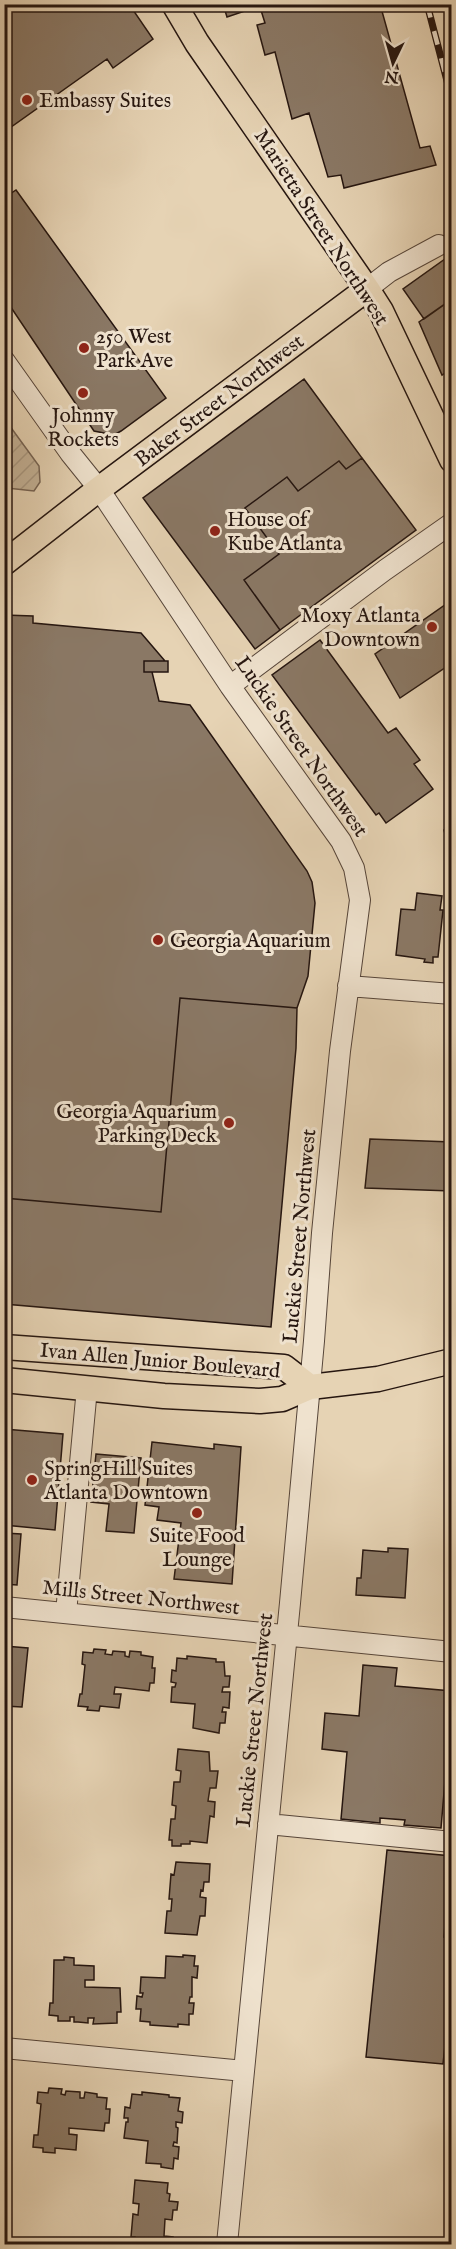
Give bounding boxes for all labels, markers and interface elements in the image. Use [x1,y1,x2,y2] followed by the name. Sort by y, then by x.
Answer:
[363,33,423,93] north arrow
[384,65,401,87] text: N
[39,88,171,115] place label: Embassy Suites
[20,93,34,107] marker: Embassy Suites
[247,124,394,331] street label: Marietta Street Northwest
[96,324,173,375] place label: 250 West Park Ave
[130,329,310,474] street label: Baker Street Northwest
[77,341,91,355] marker: 250 West Park Ave
[76,386,90,400] marker: Johnny Rockets
[47,403,119,454] place label: Johnny Rockets
[227,507,343,558] place label: House of Kube Atlanta
[208,524,222,538] marker: House of Kube Atlanta
[301,603,421,654] place label: Moxy Atlanta Downtown
[425,620,439,634] marker: Moxy Atlanta Downtown
[228,651,374,843] street label: Luckie Street Northwest
[170,928,331,955] place label: Georgia Aquarium
[151,933,165,947] marker: Georgia Aquarium
[56,1099,218,1150] place label: Georgia Aquarium Parking Deck
[222,1116,236,1130] marker: Georgia Aquarium Parking Deck
[278,1128,323,1344] street label: Luckie Street Northwest
[38,1338,282,1386] street label: Ivan Allen Junior Boulevard
[43,1456,208,1507] place label: SpringHill Suites Atlanta Downtown
[25,1473,39,1487] marker: SpringHill Suites Atlanta Downtown
[190,1506,204,1520] marker: Suite Food Lounge
[149,1523,246,1574] place label: Suite Food Lounge
[41,1575,241,1622] street label: Mills Street Northwest
[231,1612,280,1829] street label: Luckie Street Northwest

